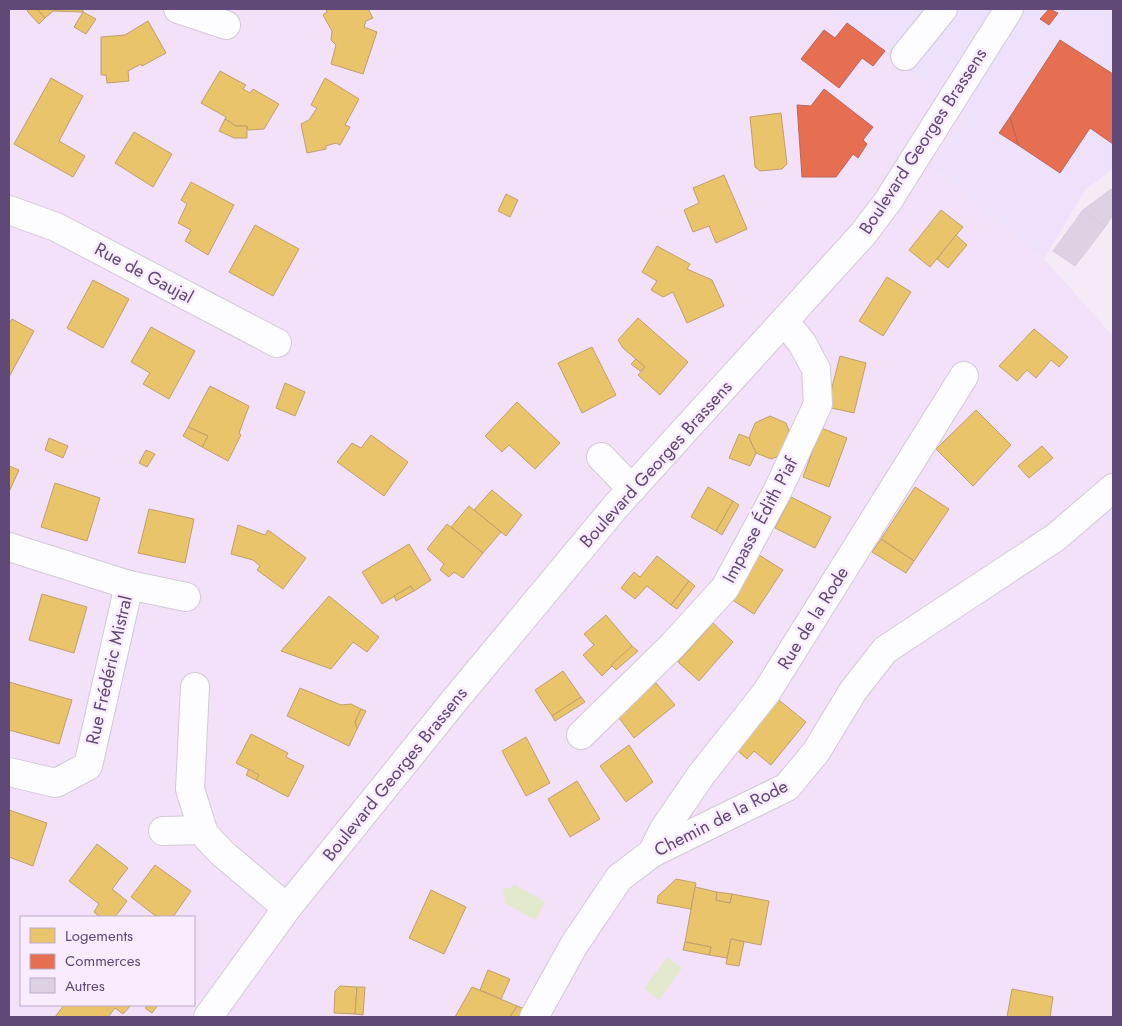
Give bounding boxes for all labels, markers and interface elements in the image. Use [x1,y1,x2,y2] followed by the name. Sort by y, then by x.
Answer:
[853,43,993,239] street label: Boulevard Georges Brassens
[90,236,198,310] street label: Rue de Gaujal
[574,375,738,553] street label: Boulevard Georges Brassens
[716,452,804,587] street label: Impasse Édith Piaf
[771,562,855,674] street label: Rue de la Rode
[79,593,139,747] street label: Rue Frédéric Mistral
[316,681,474,867] street label: Boulevard Georges Brassens
[650,773,792,863] street label: Chemin de la Rode
[20,916,195,1006] legend
[65,925,133,947] text: Logements
[65,950,140,972] text: Commerces
[65,975,105,997] text: Autres

